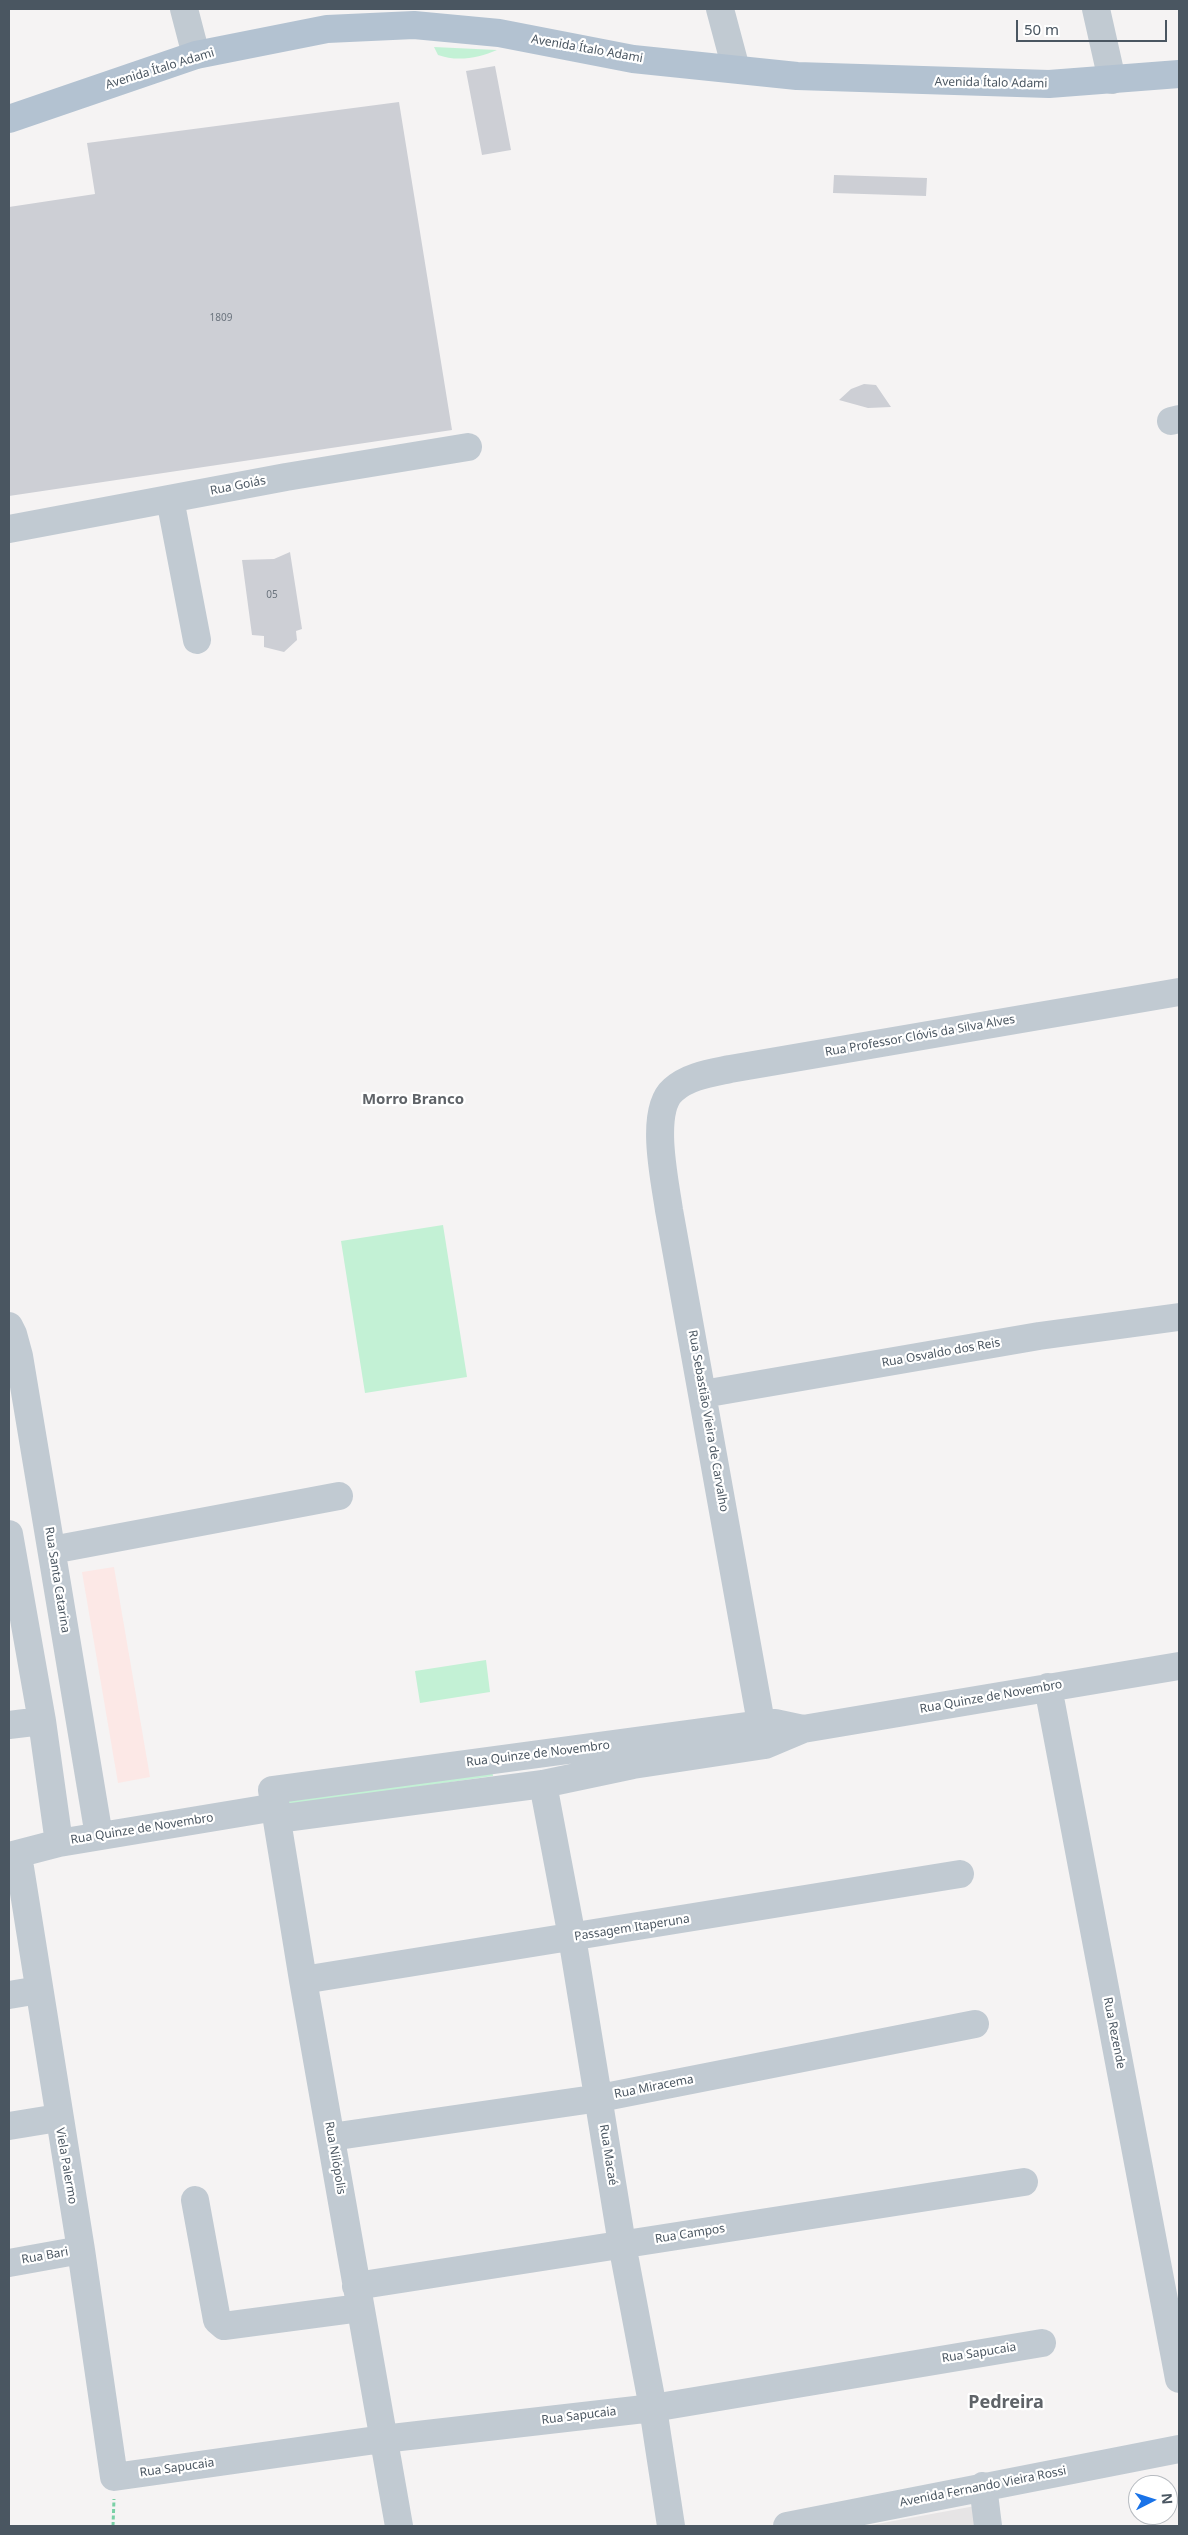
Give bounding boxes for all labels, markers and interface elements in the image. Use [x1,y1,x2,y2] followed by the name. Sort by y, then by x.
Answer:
[1018,10,1169,42] scale bar
[1024,19,1059,39] text: 50 m
[530,32,644,66] street label: Avenida Ítalo Adami
[104,46,216,92] street label: Avenida Ítalo Adami
[934,75,1048,91] street label: Avenida Ítalo Adami
[210,312,232,324] house number: 1809
[209,474,267,498] street label: Rua Goiás
[266,589,278,601] house number: 05
[824,1012,1016,1060] street label: Rua Professor Clóvis da Silva Alves
[362,1091,464,1109] district label: Morro Branco
[685,1329,731,1513] street label: Rua Sebastião Vieira de Carvalho
[881,1335,1001,1371] street label: Rua Osvaldo dos Reis
[42,1526,72,1634] street label: Rua Santa Catarina
[919,1677,1063,1717] street label: Rua Quinze de Novembro
[465,1738,611,1770] street label: Rua Quinze de Novembro
[70,1811,214,1847] street label: Rua Quinze de Novembro
[573,1912,691,1944] street label: Passagem Itaperuna
[1100,1996,1128,2070] street label: Rua Rezende
[613,2072,695,2102] street label: Rua Miracema
[321,2120,349,2196] street label: Rua Nilópolis
[596,2123,620,2187] street label: Rua Macaé
[52,2127,80,2205] street label: Viela Palermo
[654,2221,726,2247] street label: Rua Campos
[20,2245,70,2267] street label: Rua Bari
[941,2340,1017,2366] street label: Rua Sapucaia
[968,2392,1044,2414] district label: Pedreira
[541,2404,617,2428] street label: Rua Sapucaia
[139,2456,215,2480] street label: Rua Sapucaia
[898,2464,1068,2510] street label: Avenida Fernando Vieira Rossi
[1128,2475,1178,2525] north arrow
[1157,2492,1177,2505] text: N

